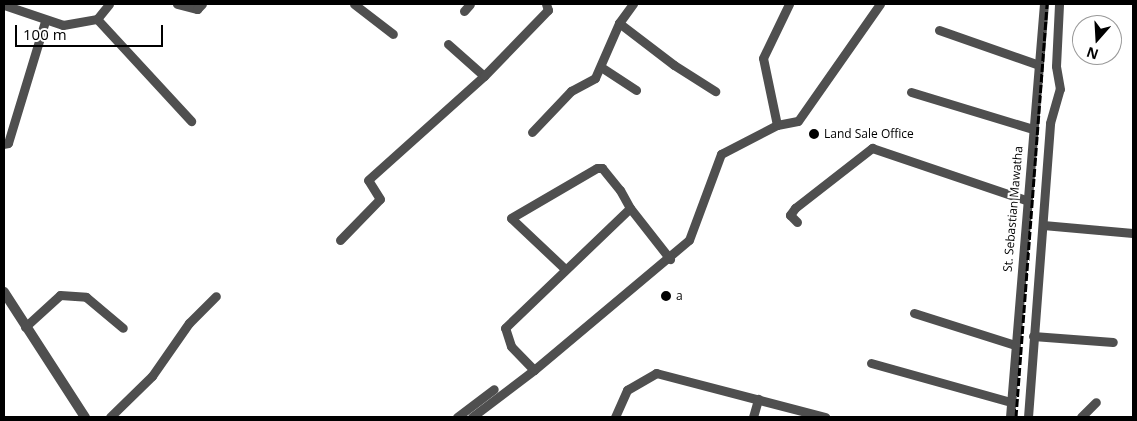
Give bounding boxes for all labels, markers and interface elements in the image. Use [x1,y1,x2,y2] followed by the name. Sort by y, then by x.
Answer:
[18,15,165,47] scale bar
[1072,15,1122,65] north arrow
[23,24,67,44] text: 100 m
[1084,43,1101,65] text: N
[824,127,914,141] place label: Land Sale Office
[808,128,820,140] marker: Land Sale Office
[1000,145,1026,273] street label: St. Sebastian Mawatha
[676,289,683,303] place label: a
[660,290,672,302] marker: a

